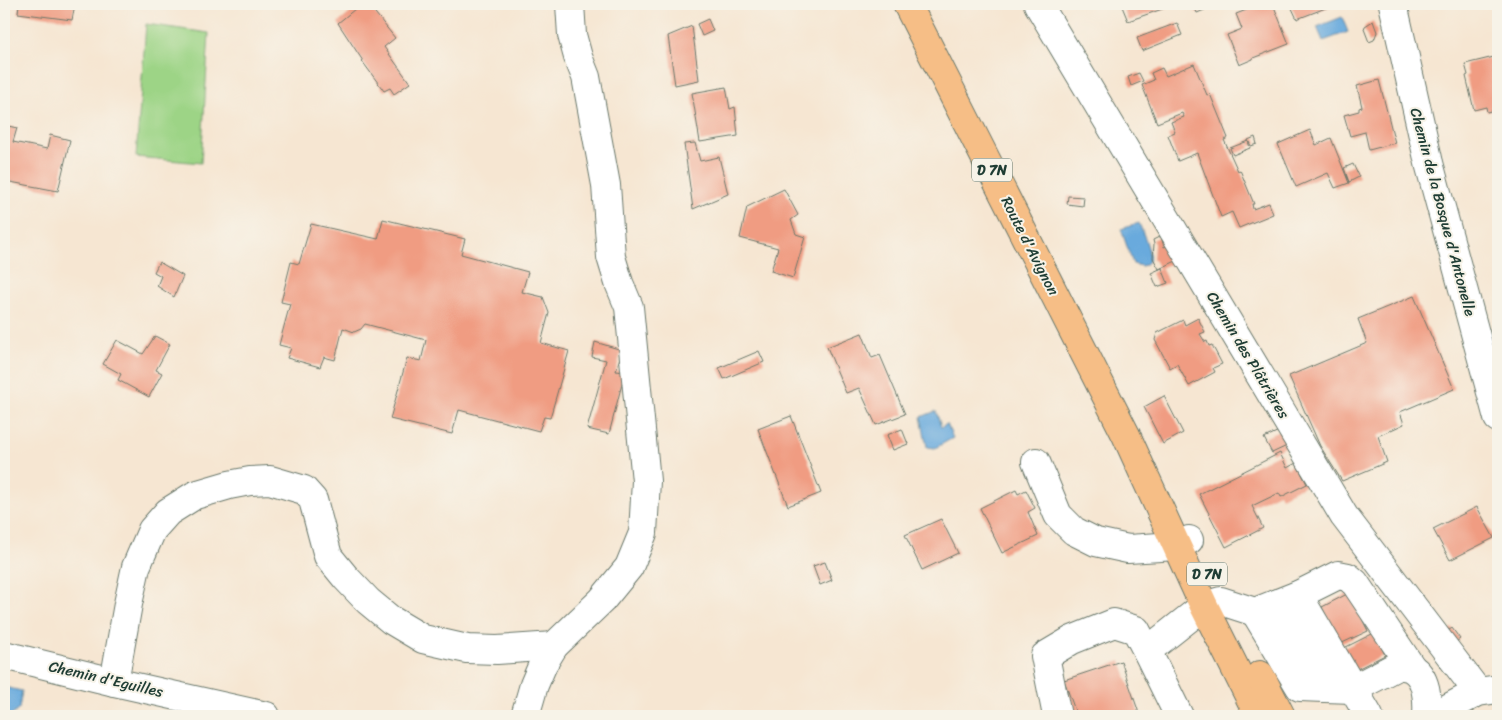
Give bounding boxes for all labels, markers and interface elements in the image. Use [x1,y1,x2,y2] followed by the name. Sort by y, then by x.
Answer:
[1403,105,1483,319] street label: Chemin de la Bosque d'Antonelle
[972,158,1012,182] road number: D 7N
[994,192,1066,300] street label: Route d'Avignon
[1200,286,1296,424] street label: Chemin des Plâtrières
[1187,562,1227,586] road number: D 7N
[46,653,166,705] street label: Chemin d'Eguilles

